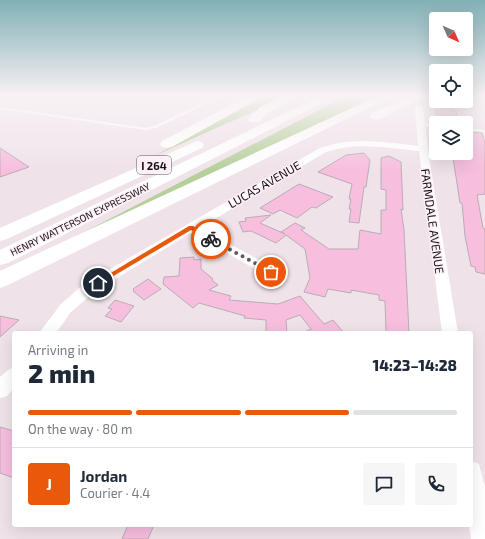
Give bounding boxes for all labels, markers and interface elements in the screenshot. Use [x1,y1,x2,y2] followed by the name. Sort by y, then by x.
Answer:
[429,12,473,56] north arrow
[429,12,473,160] map controls
[429,64,473,108] button: locate
[429,116,473,160] button: layers
[137,156,171,174] road number: I 264
[225,157,303,210] street label: LUCAS AVENUE
[419,167,447,275] street label: FARMDALE AVENUE
[8,180,152,258] street label: HENRY WATTERSON EXPRESSWAY
[191,219,231,259] courier
[200,228,222,250] icon: bike
[254,255,288,289] pin
[260,261,282,283] icon: bag
[81,266,115,300] pin
[87,272,109,294] icon: home
[28,342,88,358] text: Arriving in
[372,356,457,374] text: 14:23–14:28
[28,357,95,388] text: 2 min
[28,421,132,437] text: On the way · 80 m
[363,463,405,505] button: chat
[415,463,457,505] button: phone
[80,467,127,485] text: Jordan
[46,475,52,493] text: J
[80,485,150,501] text: Courier · 4.4

